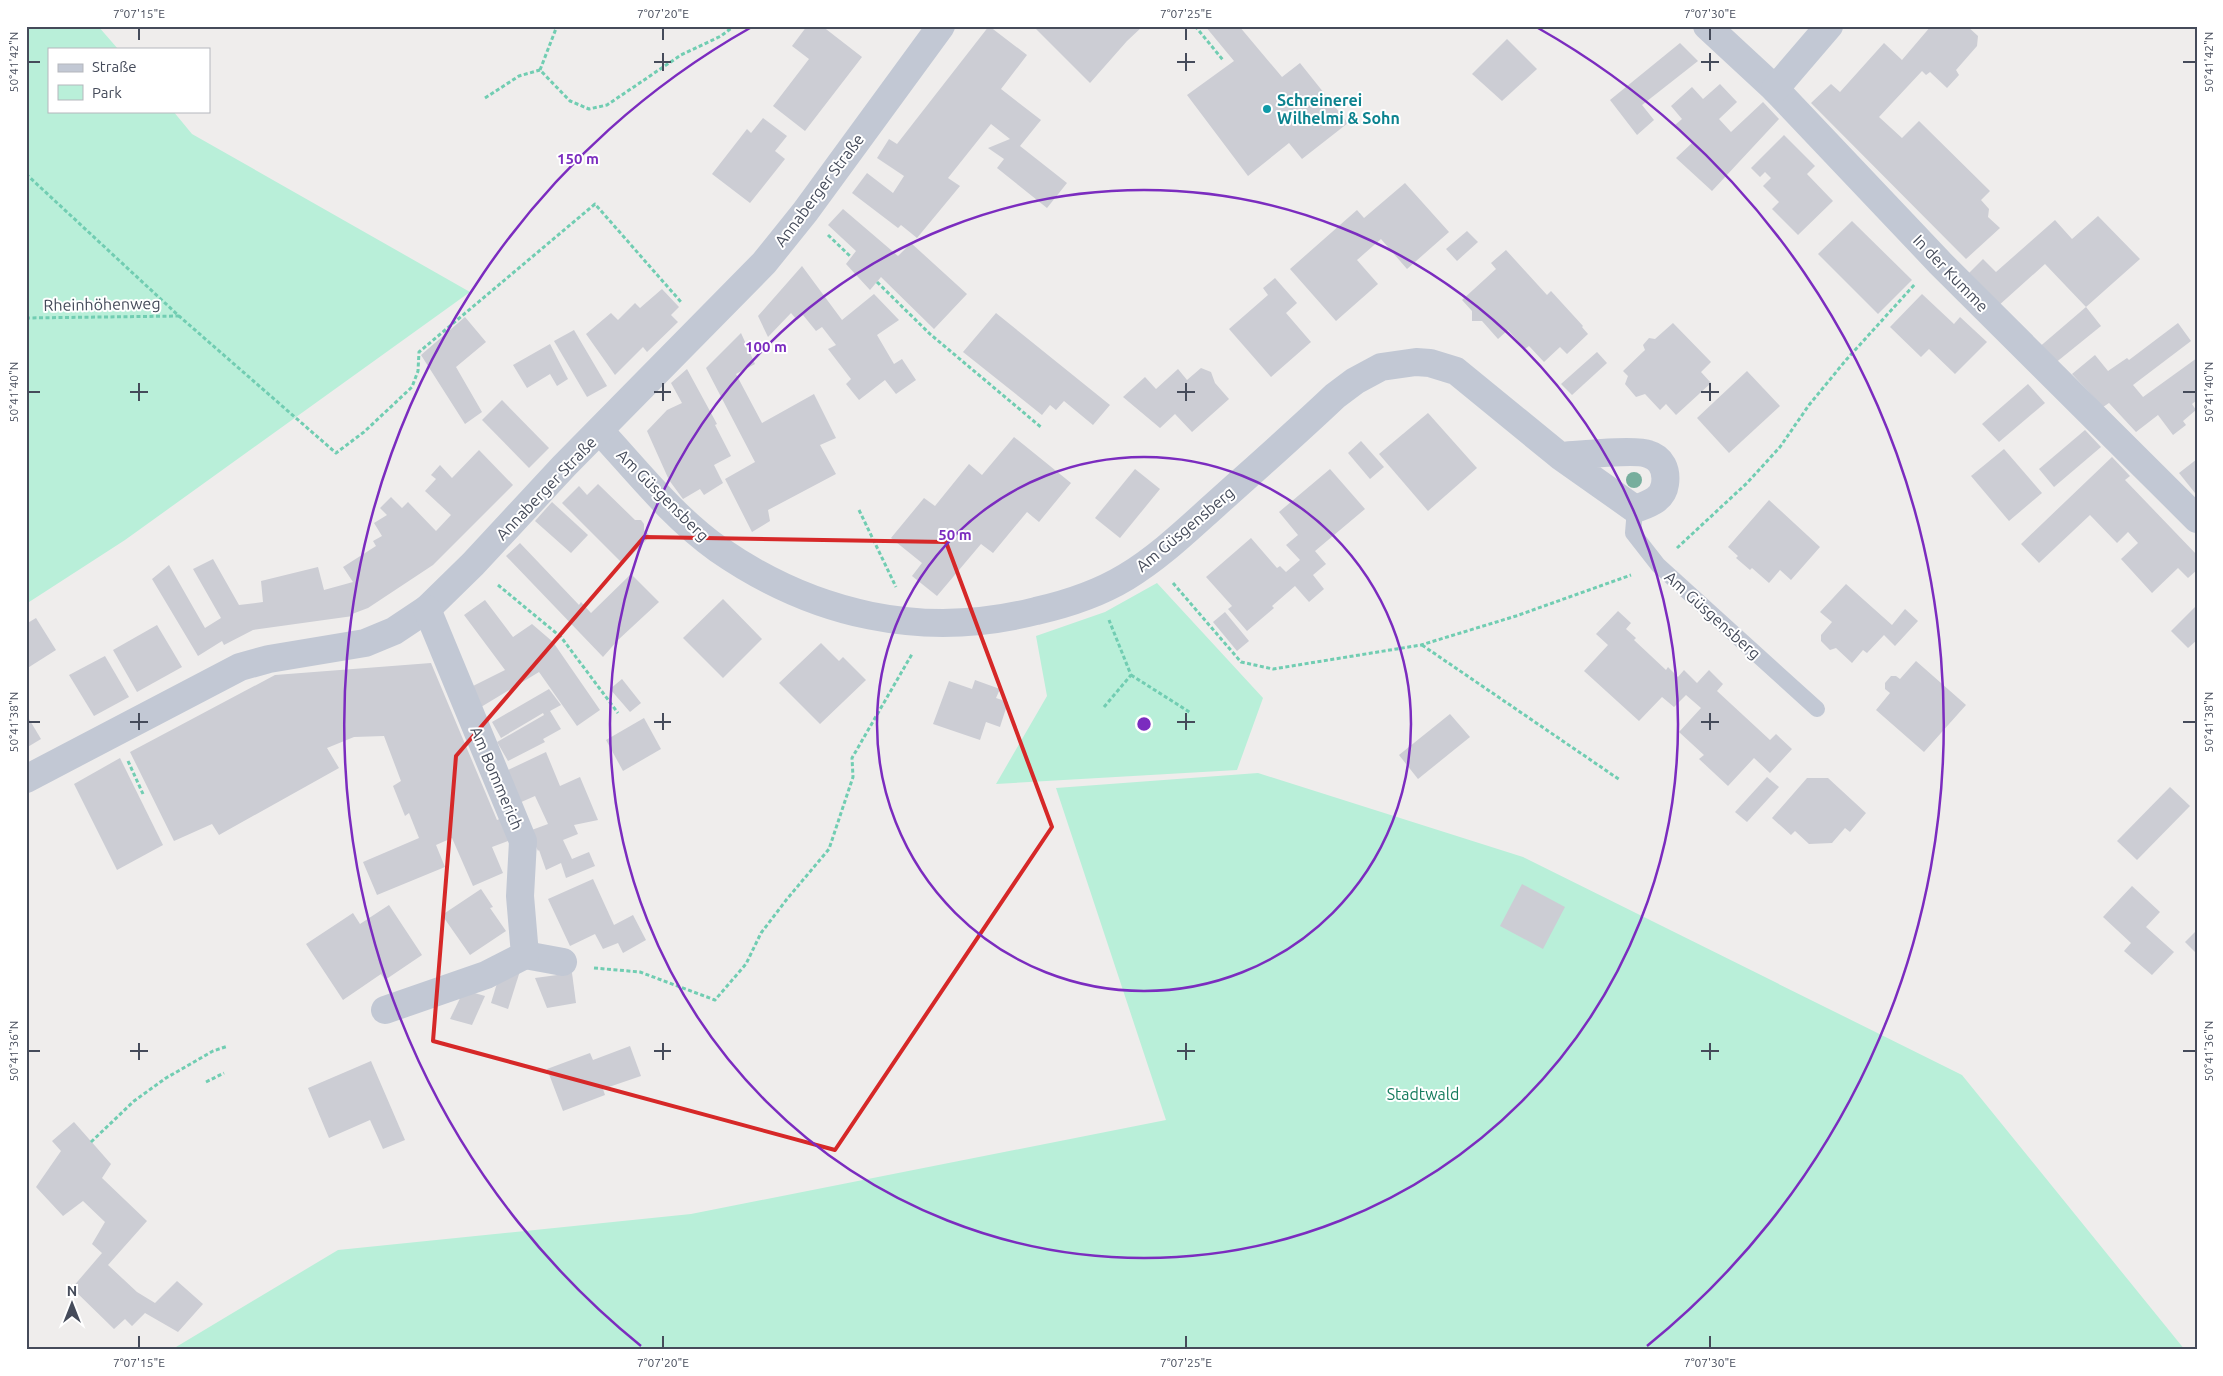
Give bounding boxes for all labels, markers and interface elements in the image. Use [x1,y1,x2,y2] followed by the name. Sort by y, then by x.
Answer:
[113,7,165,20] text: 7°07'15"E
[637,7,689,20] text: 7°07'20"E
[1160,7,1212,20] text: 7°07'25"E
[1684,7,1736,20] text: 7°07'30"E
[7,32,20,92] text: 50°41'42"N
[2202,32,2215,92] text: 50°41'42"N
[48,48,210,112] legend
[92,58,136,75] text: Straße
[92,84,122,101] text: Park
[1277,91,1400,127] place label: Schreinerei Wilhelmi & Sohn
[1261,103,1273,115] marker: Schreinerei Wilhelmi & Sohn
[771,130,867,250] street label: Annaberger Straße
[557,150,599,167] text: 150 m
[1910,231,1992,315] street label: In der Kumme
[43,294,161,314] street label: Rheinhöhenweg
[745,338,787,355] text: 100 m
[7,362,20,422] text: 50°41'40"N
[2202,362,2215,422] text: 50°41'40"N
[492,433,600,543] street label: Annaberger Straße
[613,445,713,545] street label: Am Güsgensberg
[1132,483,1238,575] street label: Am Güsgensberg
[938,526,972,543] text: 50 m
[1662,567,1764,663] street label: Am Güsgensberg
[7,692,20,752] text: 50°41'38"N
[2202,692,2215,752] text: 50°41'38"N
[1135,715,1153,733] centre of rings
[467,724,527,832] street label: Am Bommerich
[7,1021,20,1081] text: 50°41'36"N
[2202,1021,2215,1081] text: 50°41'36"N
[1387,1085,1459,1103] park label: Stadtwald
[48,1278,98,1328] north arrow
[67,1283,77,1299] text: N
[113,1356,165,1369] text: 7°07'15"E
[637,1356,689,1369] text: 7°07'20"E
[1160,1356,1212,1369] text: 7°07'25"E
[1684,1356,1736,1369] text: 7°07'30"E

